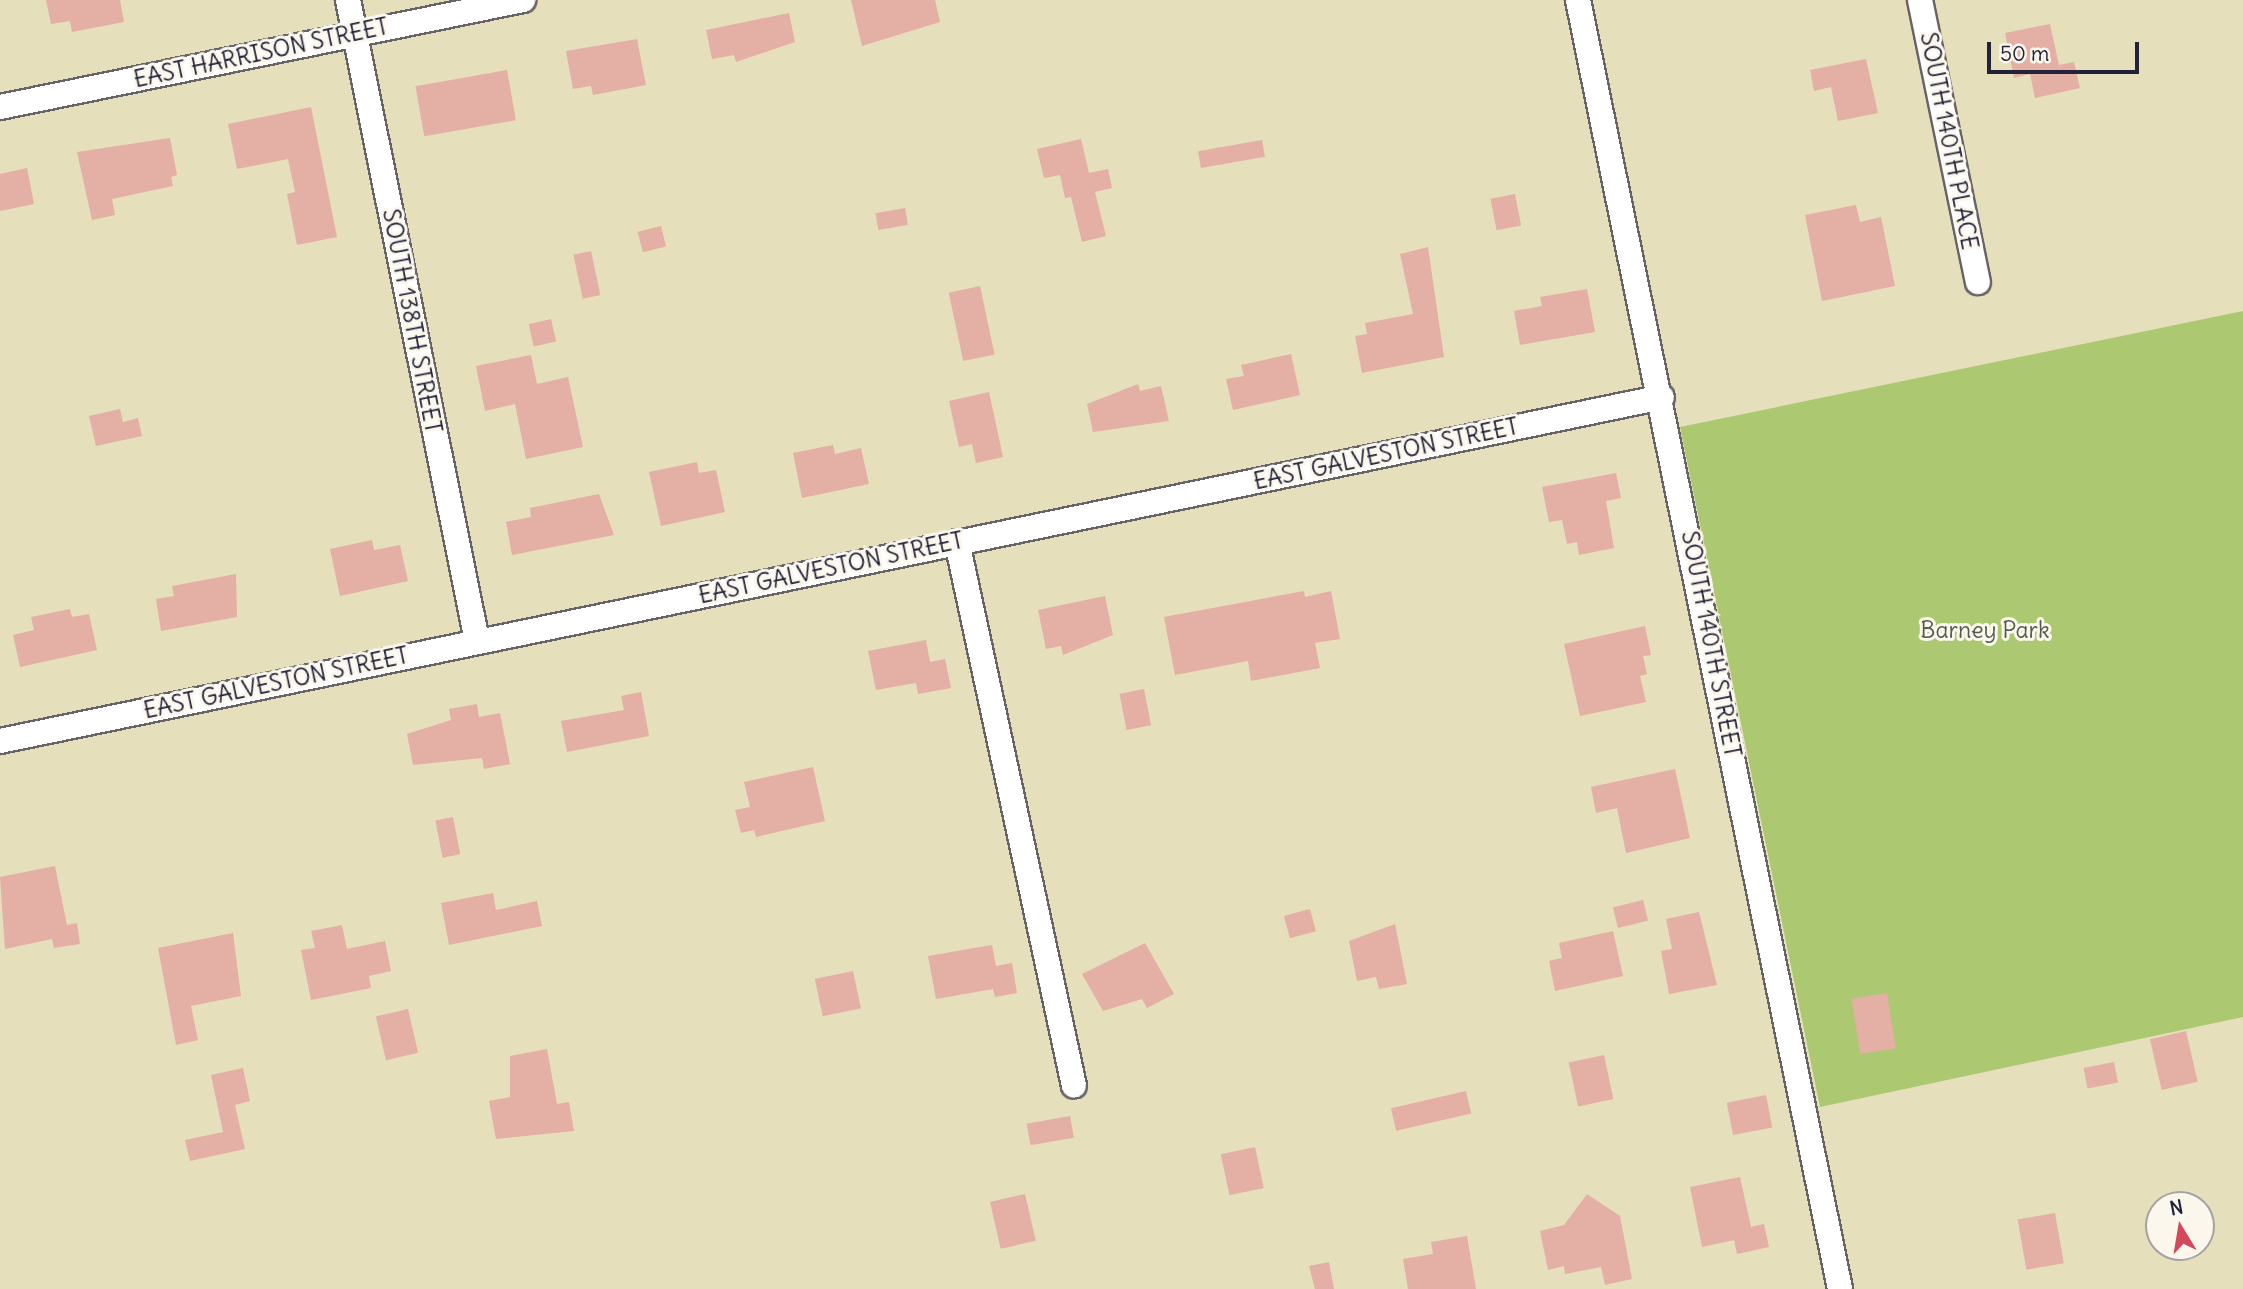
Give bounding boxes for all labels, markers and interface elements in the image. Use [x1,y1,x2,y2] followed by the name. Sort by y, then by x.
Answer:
[131,13,391,93] street label: EAST HARRISON STREET
[1991,28,2143,72] scale bar
[1914,30,1984,252] street label: SOUTH 140TH PLACE
[2000,40,2049,67] text: 50 m
[377,207,447,435] street label: SOUTH 138TH STREET
[1251,412,1521,496] street label: EAST GALVESTON STREET
[696,526,966,610] street label: EAST GALVESTON STREET
[1676,529,1746,759] street label: SOUTH 140TH STREET
[1920,616,2050,644] park label: Barney Park
[141,641,411,725] street label: EAST GALVESTON STREET
[2145,1191,2215,1261] north arrow
[2168,1194,2185,1220] text: N

